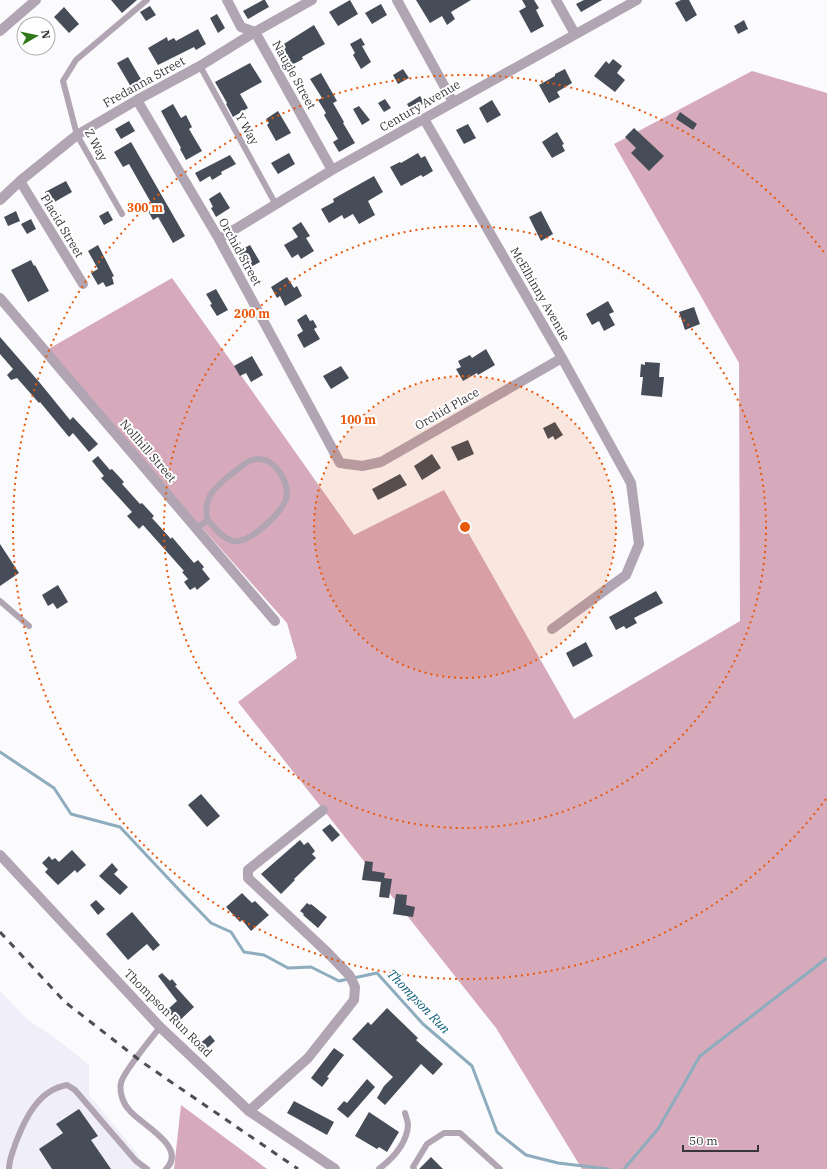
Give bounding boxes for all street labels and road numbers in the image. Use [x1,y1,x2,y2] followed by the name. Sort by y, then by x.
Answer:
[269,38,319,112] street label: Naugle Street
[100,53,187,110] street label: Fredanna Street
[377,76,463,135] street label: Century Avenue
[233,110,263,148] street label: Y Way
[82,126,111,164] street label: Z Way
[38,191,87,260] street label: Placid Street
[216,215,265,288] street label: Orchid Street
[507,244,573,343] street label: McElhinny Avenue
[412,384,482,433] street label: Orchid Place
[117,416,180,485] street label: Nollhill Street
[121,965,216,1060] street label: Thompson Run Road

